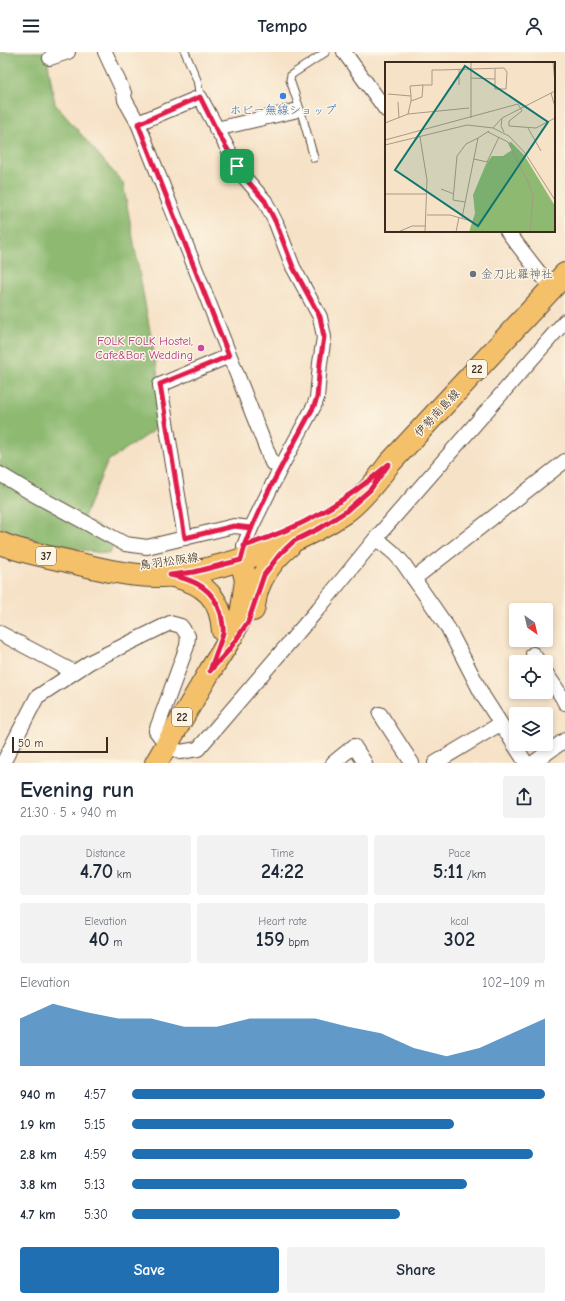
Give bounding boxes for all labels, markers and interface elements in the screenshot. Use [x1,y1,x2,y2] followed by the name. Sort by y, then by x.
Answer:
[20,15,42,37] icon: menu
[523,15,545,37] icon: person
[258,16,307,37] text: Tempo
[385,62,555,232] inset map
[278,91,288,101] marker: ホビー無線ショップ
[230,103,336,117] place label: ホビー無線ショップ
[220,149,254,183] pin
[226,155,248,177] icon: arrive
[481,267,553,281] place label: 金刀比羅神社
[468,269,478,279] marker: 金刀比羅神社
[95,334,193,362] place label: FOLK FOLK Hostel, Cafe&Bar, Wedding
[196,343,206,353] marker: FOLK FOLK Hostel, Cafe&Bar, Wedding
[467,360,487,378] road number: 22
[411,386,463,440] street label: 伊勢南島線
[36,547,56,565] road number: 37
[138,550,200,572] street label: 鳥羽松阪線
[509,603,553,647] north arrow
[509,603,553,751] map controls
[509,655,553,699] button: locate
[509,707,553,751] button: layers
[172,708,192,726] road number: 22
[12,735,108,754] scale bar
[18,737,43,750] text: 50 m
[503,776,545,818] button: share
[20,777,134,803] text: Evening run
[20,805,117,820] text: 21:30 · 5 × 940 m
[86,847,125,860] text: Distance
[271,847,294,860] text: Time
[448,847,471,860] text: Pace
[80,860,113,883] text: 4.70
[261,860,304,883] text: 24:22
[433,860,463,883] text: 5:11
[113,868,131,881] text: km
[463,868,486,881] text: /km
[84,915,127,928] text: Elevation
[258,915,307,928] text: Heart rate
[450,915,469,928] text: kcal
[89,928,110,951] text: 40
[256,928,285,951] text: 159
[444,928,475,951] text: 302
[110,936,122,949] text: m
[285,936,309,949] text: bpm
[20,975,70,990] text: Elevation
[482,975,545,990] text: 102–109 m
[20,1087,55,1102] text: 940 m
[84,1087,106,1102] text: 4:57
[20,1117,56,1132] text: 1.9 km
[84,1117,106,1132] text: 5:15
[20,1147,57,1162] text: 2.8 km
[84,1147,107,1162] text: 4:59
[20,1177,57,1192] text: 3.8 km
[84,1177,105,1192] text: 5:13
[20,1207,56,1222] text: 4.7 km
[84,1207,108,1222] text: 5:30
[20,1247,279,1293] button: Save
[287,1247,545,1293] button: Share

